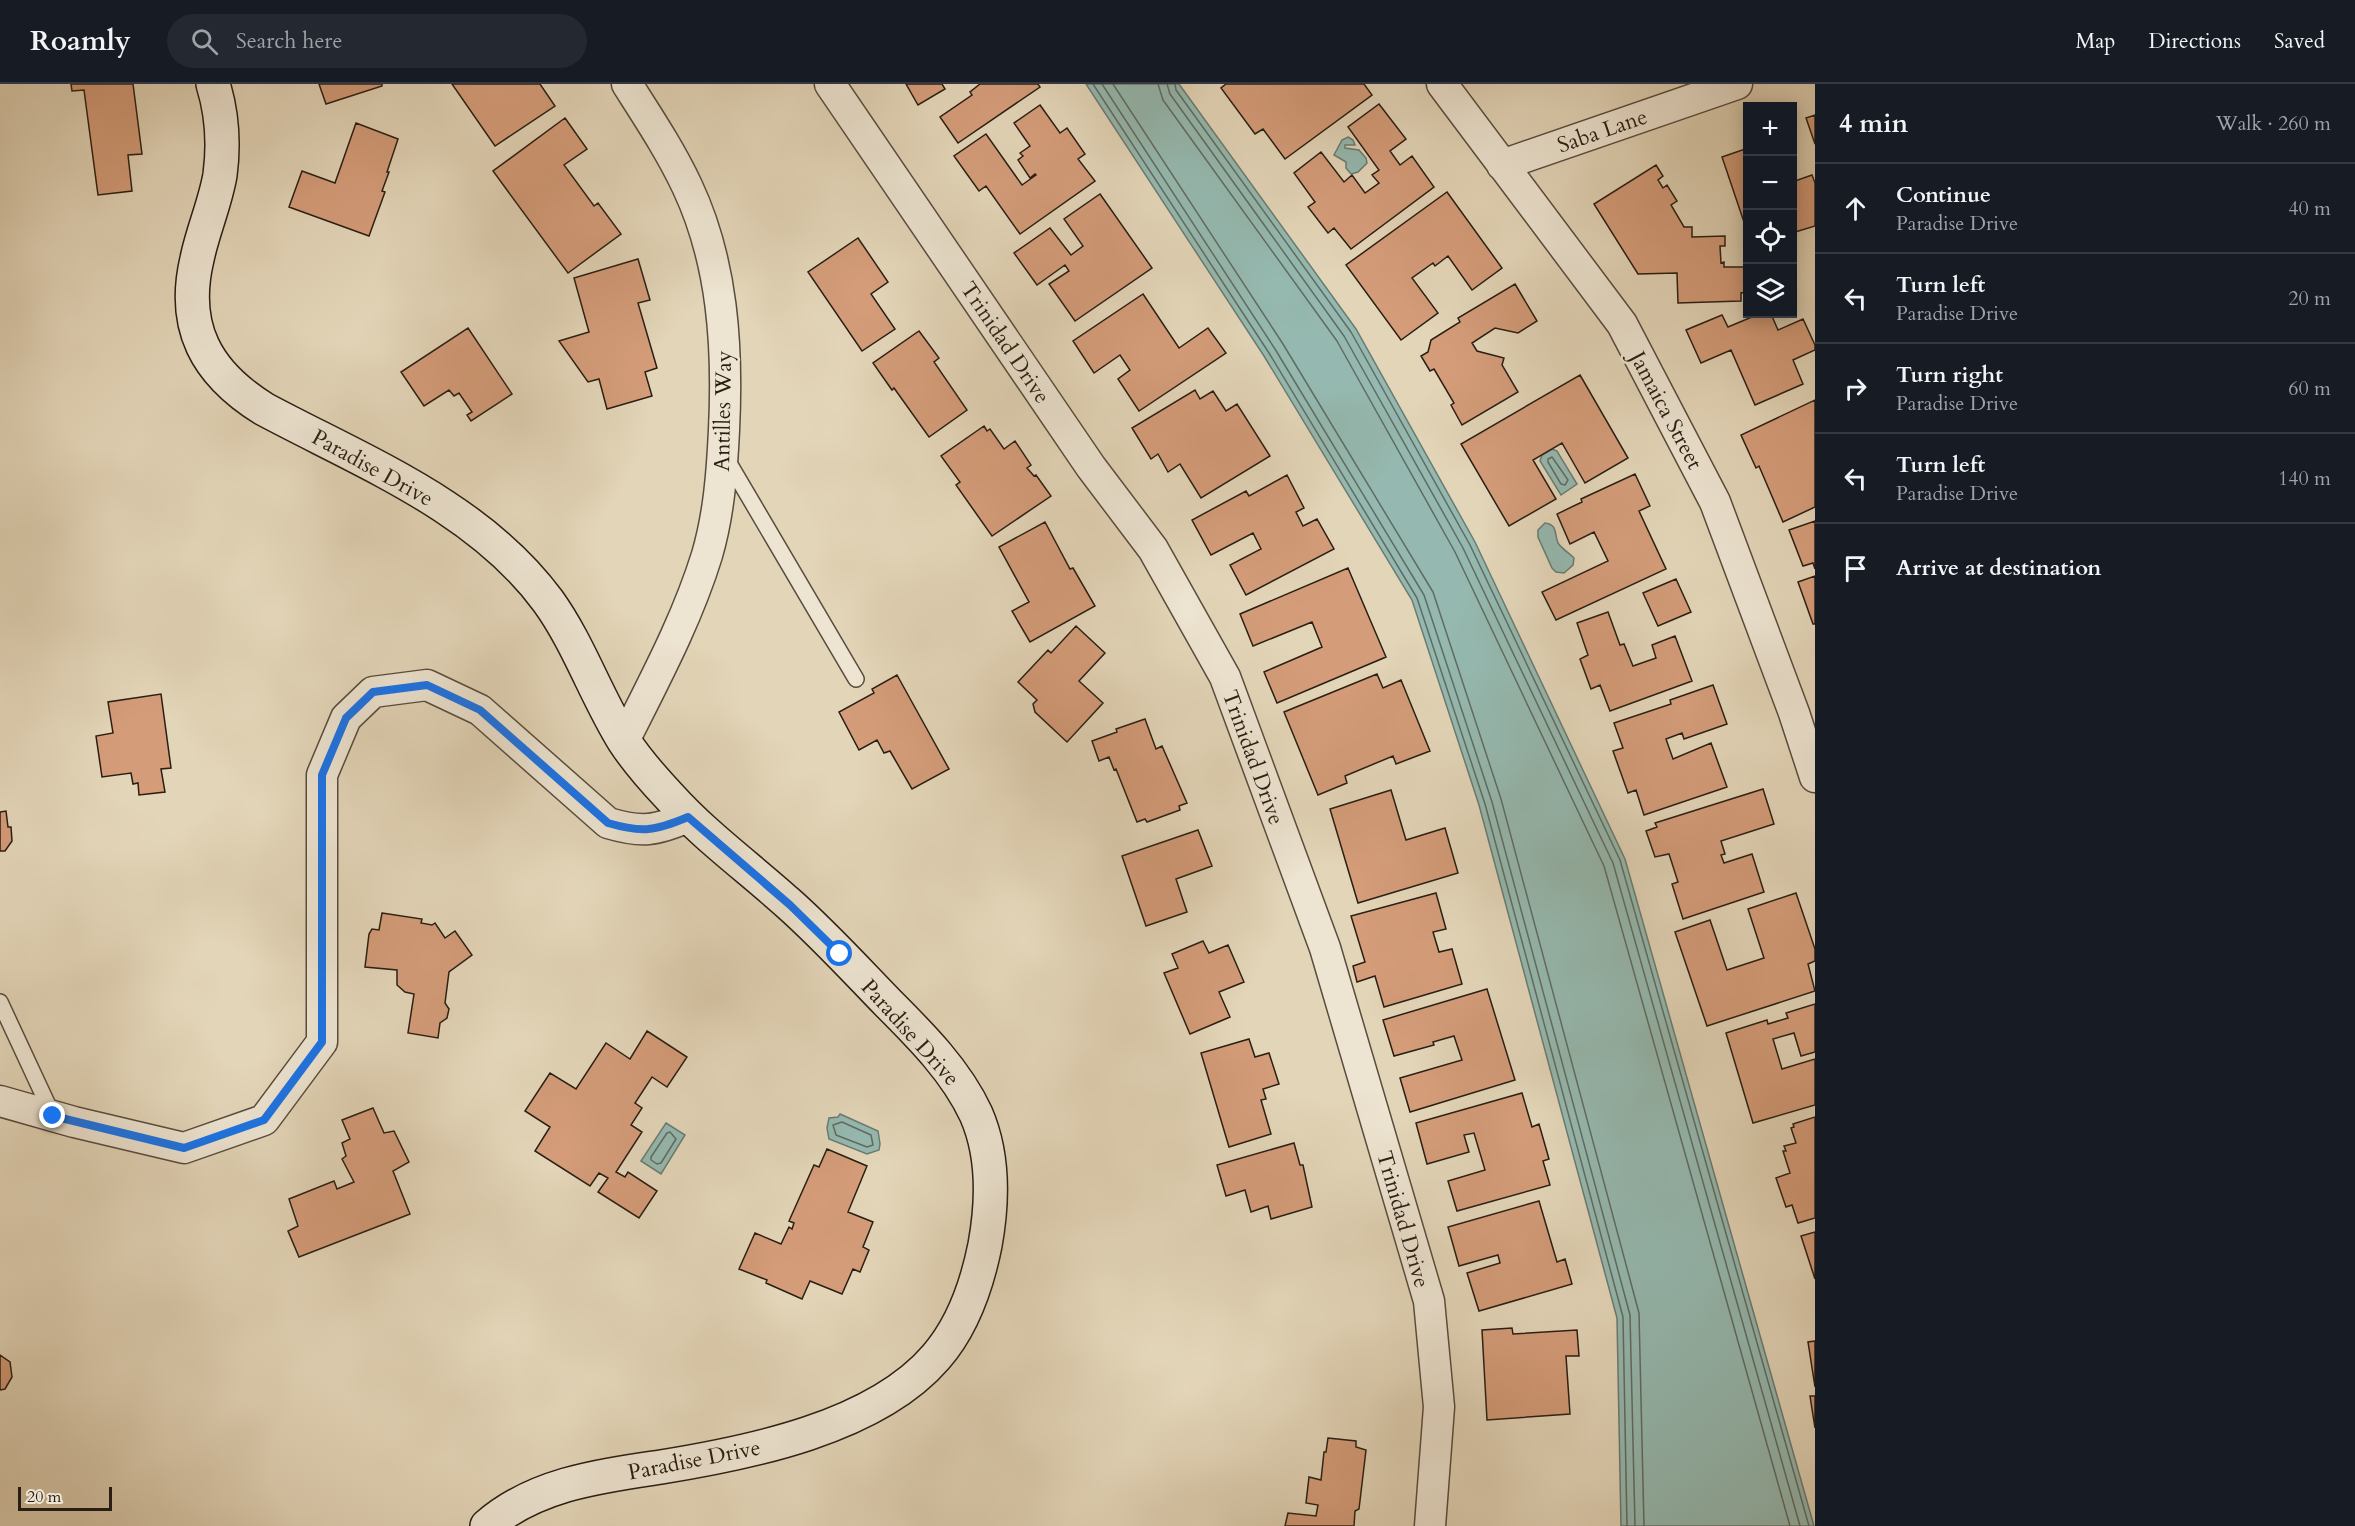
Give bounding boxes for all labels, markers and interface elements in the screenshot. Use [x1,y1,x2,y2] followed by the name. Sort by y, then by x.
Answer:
[167,14,587,68] search box
[30,22,131,60] text: Roamly
[188,25,221,58] icon: search
[236,26,342,56] text: Search here
[2075,27,2115,56] text: Map
[2148,27,2241,56] text: Directions
[2274,27,2325,56] text: Saved
[1553,102,1651,160] street label: Saba Lane
[1743,102,1797,318] map controls
[1743,102,1797,156] button: +
[1839,106,1908,141] text: 4 min
[2216,110,2331,137] text: Walk · 260 m
[1743,156,1797,210] button: −
[1896,180,1991,210] text: Continue
[1839,192,1872,225] icon: ahead
[2288,195,2331,222] text: 40 m
[1743,210,1797,264] button: locate
[1896,210,2018,237] text: Paradise Drive
[1743,264,1797,318] button: layers
[1896,270,1985,300] text: Turn left
[953,276,1057,409] street label: Trinidad Drive
[1839,282,1872,315] icon: left
[2288,285,2331,312] text: 20 m
[1896,300,2018,327] text: Paradise Drive
[1621,344,1710,475] street label: Jamaica Street
[707,350,739,472] street label: Antilles Way
[1896,360,2003,390] text: Turn right
[1839,372,1872,405] icon: right
[2288,375,2331,402] text: 60 m
[1896,390,2018,417] text: Paradise Drive
[306,422,439,514] street label: Paradise Drive
[1896,450,1985,480] text: Turn left
[1839,462,1872,495] icon: left
[2278,465,2331,492] text: 140 m
[1896,480,2018,507] text: Paradise Drive
[1839,552,1872,585] icon: arrive
[1896,553,2101,583] text: Arrive at destination
[1215,686,1291,829] street label: Trinidad Drive
[826,940,852,966] route start
[854,973,966,1093] street label: Paradise Drive
[39,1102,65,1128] route end
[1369,1147,1437,1291] street label: Trinidad Drive
[625,1432,763,1488] street label: Paradise Drive
[18,1484,112,1512] scale bar
[27,1486,61,1508] text: 20 m

